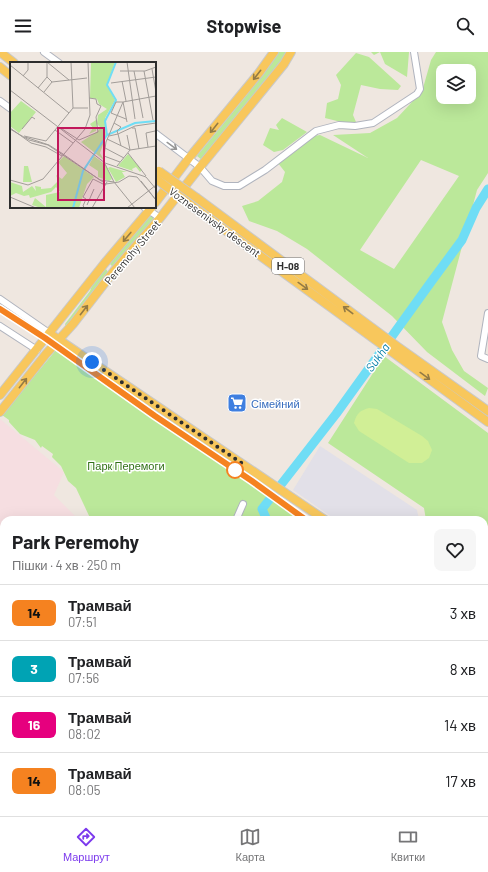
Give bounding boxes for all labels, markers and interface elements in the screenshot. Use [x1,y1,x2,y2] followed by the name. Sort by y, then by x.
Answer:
[12,15,34,37] icon: menu
[207,15,281,37] text: Stopwise
[454,15,476,37] icon: search
[10,62,156,208] inset map
[436,64,476,104] map controls
[436,64,476,104] button: layers
[253,70,261,81] one-way arrow
[210,123,218,134] one-way arrow
[167,142,178,150] one-way arrow
[167,184,263,260] street label: Voznesenivsky descent
[101,217,163,287] street label: Peremohy Street
[122,232,131,242] one-way arrow
[272,258,304,274] road number: Н-08
[297,282,308,291] one-way arrow
[80,305,88,316] one-way arrow
[343,306,354,314] one-way arrow
[362,340,392,374] water label: Sukha
[82,352,102,372] your location
[419,372,430,380] one-way arrow
[18,378,27,389] one-way arrow
[226,392,248,414] supermarket icon: Сімейний
[251,397,300,410] place label: Сімейний
[87,459,165,472] park label: Парк Перемоги
[226,461,244,479] unlabelled marker
[434,529,476,571] button: heart
[12,530,139,553] text: Park Peremohy
[12,557,121,573] text: Пішки · 4 хв · 250 m
[68,596,132,614] text: Трамвай
[27,604,41,621] text: 14
[450,604,476,622] text: 3 хв
[68,614,97,630] text: 07:51
[68,652,132,670] text: Трамвай
[30,660,38,677] text: 3
[450,660,476,678] text: 8 хв
[68,670,99,686] text: 07:56
[68,708,132,726] text: Трамвай
[28,716,40,733] text: 16
[444,716,476,734] text: 14 хв
[68,726,101,742] text: 08:02
[68,764,132,782] text: Трамвай
[27,772,41,789] text: 14
[445,772,476,790] text: 17 хв
[68,782,101,798] text: 08:05
[63,826,110,863] tab: Маршрут
[236,826,265,863] tab: Карта
[391,826,425,863] tab: Квитки

